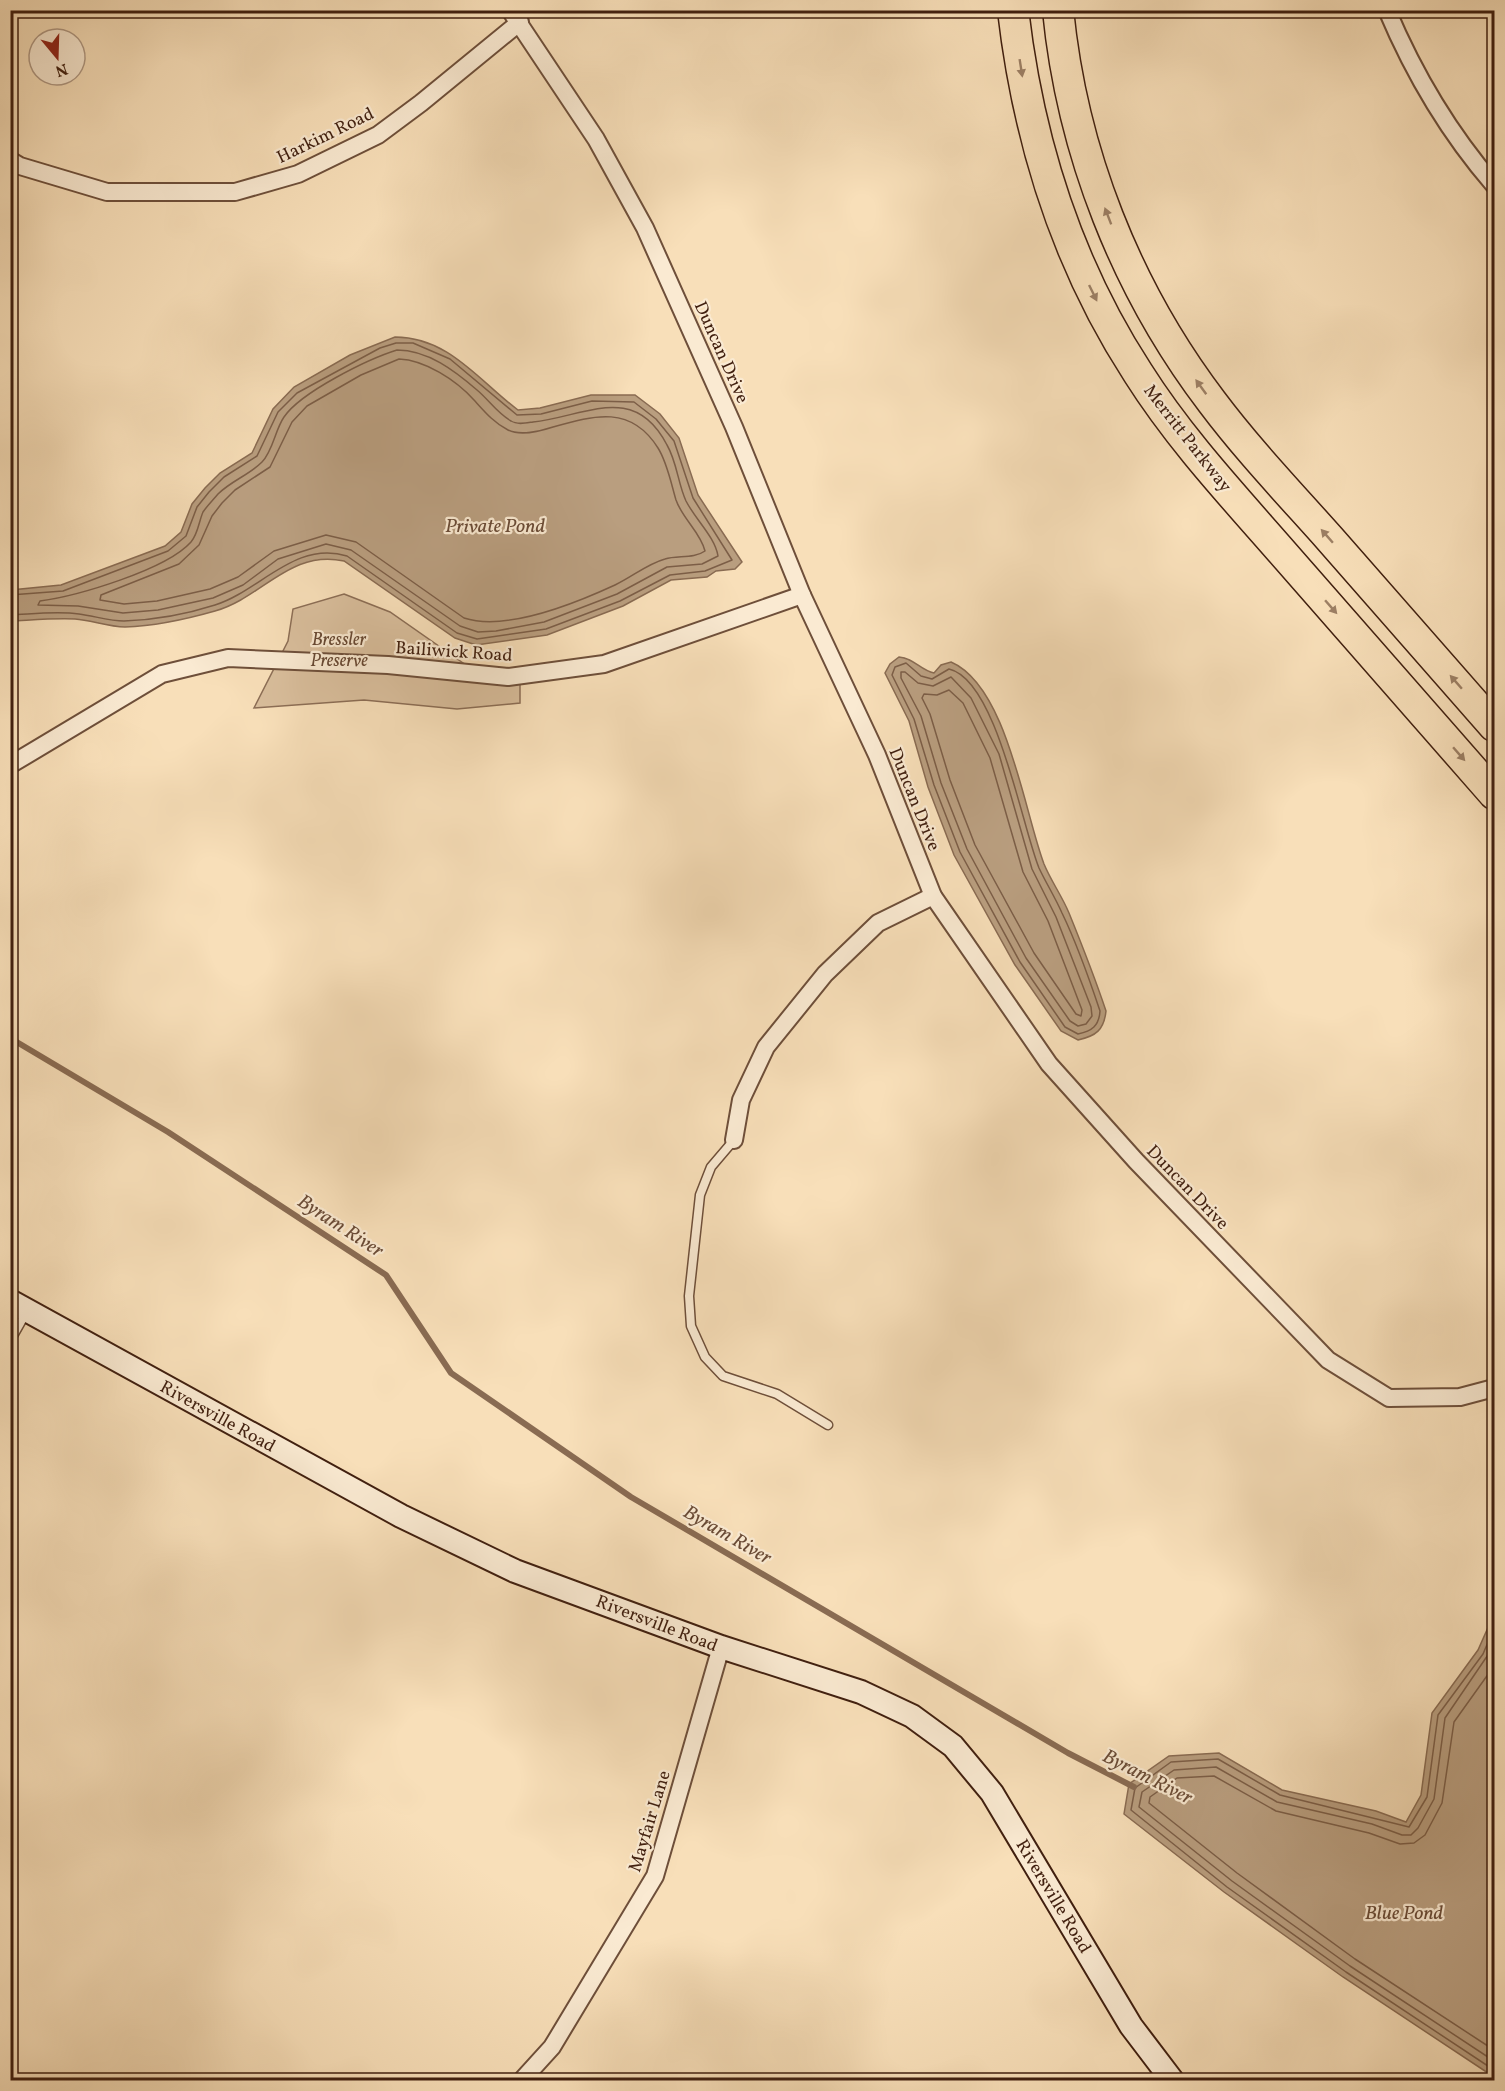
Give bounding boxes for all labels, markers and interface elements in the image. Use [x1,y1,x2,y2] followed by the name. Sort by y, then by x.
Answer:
[27,27,87,87] north arrow
[52,57,70,82] text: N
[1017,59,1026,78] one-way arrow
[273,102,379,171] street label: Harkim Road
[1103,207,1112,225] one-way arrow
[1089,285,1098,302] one-way arrow
[687,298,754,408] street label: Duncan Drive
[1195,379,1207,395] one-way arrow
[1137,380,1237,498] street label: Merritt Parkway
[445,513,545,541] water label: Private Pond
[1321,529,1334,544] one-way arrow
[1324,599,1337,614] one-way arrow
[310,628,368,674] park label: Bressler Preserve
[394,636,513,669] street label: Bailiwick Road
[1450,675,1463,690] one-way arrow
[882,744,946,855] street label: Duncan Drive
[1453,746,1466,762] one-way arrow
[1140,1140,1234,1236] street label: Duncan Drive
[291,1188,389,1265] water label: Byram River
[155,1375,280,1459] street label: Riversville Road
[678,1499,777,1573] water label: Byram River
[592,1590,721,1659] street label: Riversville Road
[1097,1743,1198,1813] water label: Byram River
[623,1768,678,1875] street label: Mayfair Lane
[1009,1835,1097,1958] street label: Riversville Road
[1365,1900,1444,1928] water label: Blue Pond

